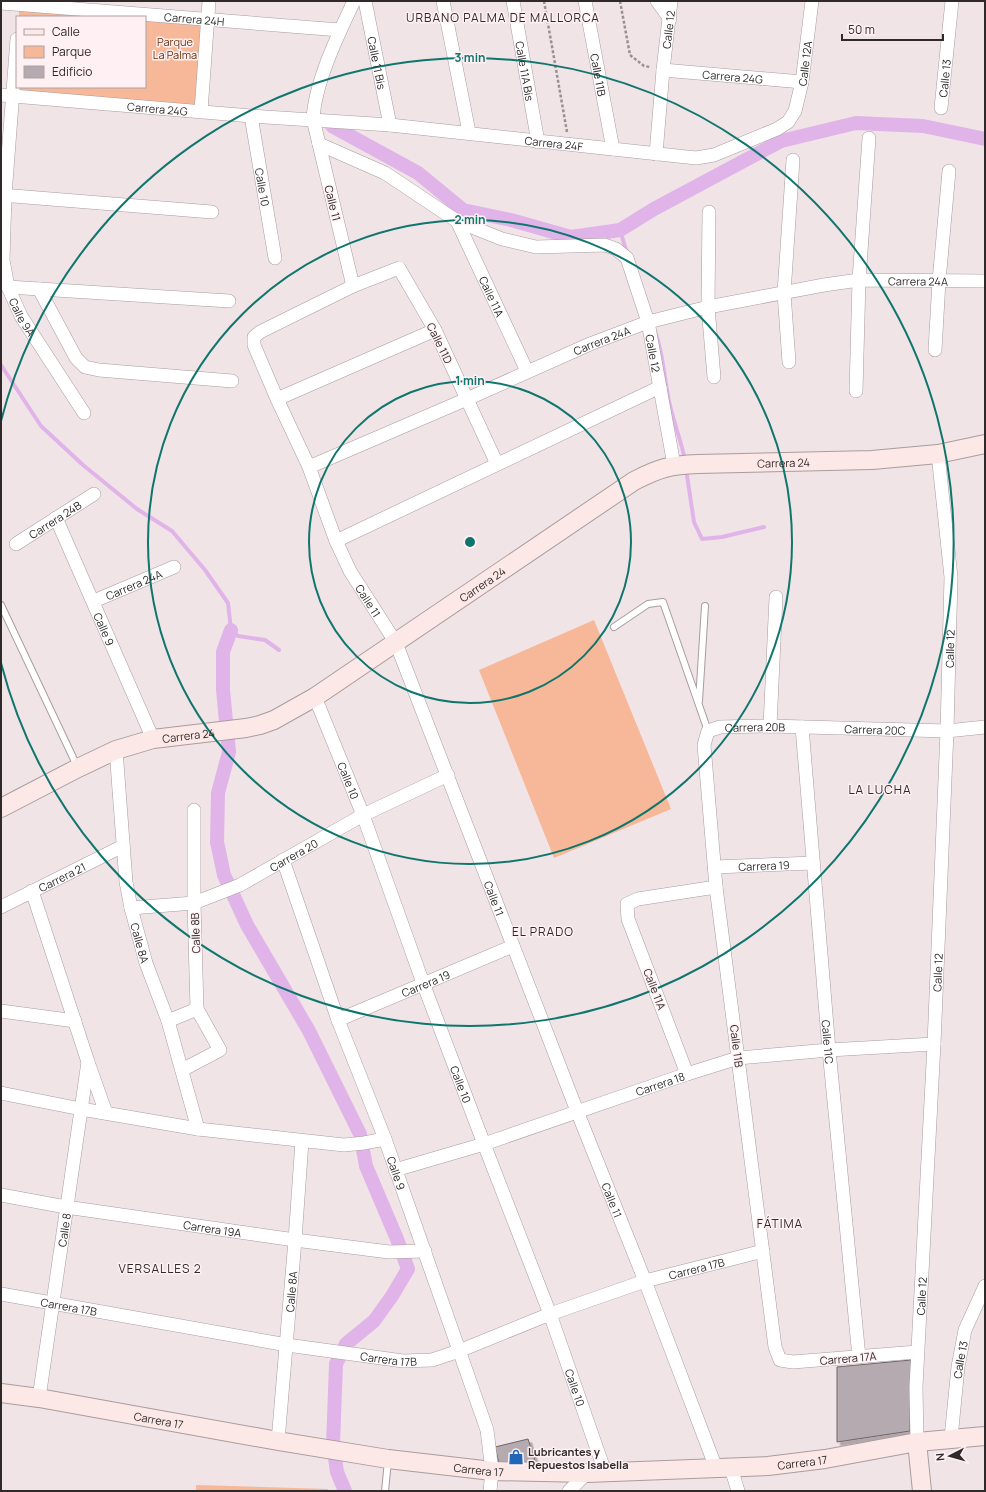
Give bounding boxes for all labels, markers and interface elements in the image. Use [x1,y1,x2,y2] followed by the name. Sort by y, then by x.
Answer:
[164,9,225,28] street label: Carrera 24H
[406,9,600,26] district label: URBANO PALMA DE MALLORCA
[658,10,677,49] street label: Calle 12
[16,16,146,88] legend
[842,16,943,42] scale bar
[848,21,875,38] text: 50 m
[52,23,80,40] text: Calle
[153,34,197,62] park label: Parque La Palma
[365,35,390,91] street label: Calle 11 Bis
[513,40,538,102] street label: Calle 11A Bis
[794,40,815,87] street label: Calle 12A
[52,43,91,60] text: Parque
[454,49,486,66] text: 3 min
[588,52,610,98] street label: Calle 11B
[935,58,953,98] street label: Calle 13
[52,63,92,80] text: Edificio
[702,66,764,86] street label: Carrera 24G
[127,98,189,118] street label: Carrera 24G
[524,132,584,153] street label: Carrera 24F
[252,167,274,207] street label: Calle 10
[321,184,345,222] street label: Calle 11
[454,211,486,228] text: 2 min
[476,273,508,319] street label: Calle 11A
[888,273,948,288] street label: Carrera 24A
[6,295,39,339] street label: Calle 9A
[424,320,456,366] street label: Calle 11D
[571,322,632,358] street label: Carrera 24A
[643,333,664,373] street label: Calle 12
[455,372,485,389] text: 1 min
[757,454,810,470] street label: Carrera 24
[26,497,84,542] street label: Carrera 24B
[463,535,477,549] centre of rings
[456,563,508,605] street label: Carrera 24
[103,566,164,603] street label: Carrera 24A
[353,581,385,620] street label: Calle 11
[91,610,119,648] street label: Calle 9
[941,629,957,668] street label: Calle 12
[725,718,786,734] street label: Carrera 20B
[844,721,906,737] street label: Carrera 20C
[161,724,215,745] street label: Carrera 24
[335,760,363,801] street label: Calle 10
[848,781,912,798] district label: LA LUCHA
[266,835,320,874] street label: Carrera 20
[738,856,790,874] street label: Carrera 19
[36,858,88,895] street label: Carrera 21
[481,878,508,918] street label: Calle 11
[187,912,203,954] street label: Calle 8B
[128,921,153,965] street label: Calle 8A
[512,923,574,940] district label: EL PRADO
[929,953,945,992] street label: Calle 12
[399,966,452,1000] street label: Carrera 19
[640,966,670,1012] street label: Calle 11A
[819,1019,838,1065] street label: Calle 11C
[727,1024,747,1069] street label: Calle 11B
[447,1063,475,1105] street label: Calle 10
[634,1068,687,1099] street label: Carrera 18
[384,1154,410,1192] street label: Calle 9
[599,1180,626,1220] street label: Calle 11
[54,1212,73,1248] street label: Calle 8
[757,1215,803,1232] district label: FÁTIMA
[182,1217,242,1240] street label: Carrera 19A
[667,1254,726,1282] street label: Carrera 17B
[118,1260,202,1277] district label: VERSALLES 2
[281,1270,300,1313] street label: Calle 8A
[912,1277,929,1316] street label: Calle 12
[40,1294,99,1319] street label: Carrera 17B
[949,1339,970,1379] street label: Calle 13
[359,1348,417,1369] street label: Carrera 17B
[819,1348,877,1368] street label: Carrera 17A
[562,1367,589,1408] street label: Calle 10
[133,1408,185,1431] street label: Carrera 17
[930,1436,970,1476] north arrow
[528,1444,629,1472] place label: Lubricantes y Repuestos Isabella
[507,1448,525,1466] shop icon: Lubricantes y Repuestos Isabella
[776,1451,828,1472] street label: Carrera 17
[932,1452,947,1462] text: N
[453,1459,504,1479] street label: Carrera 17

